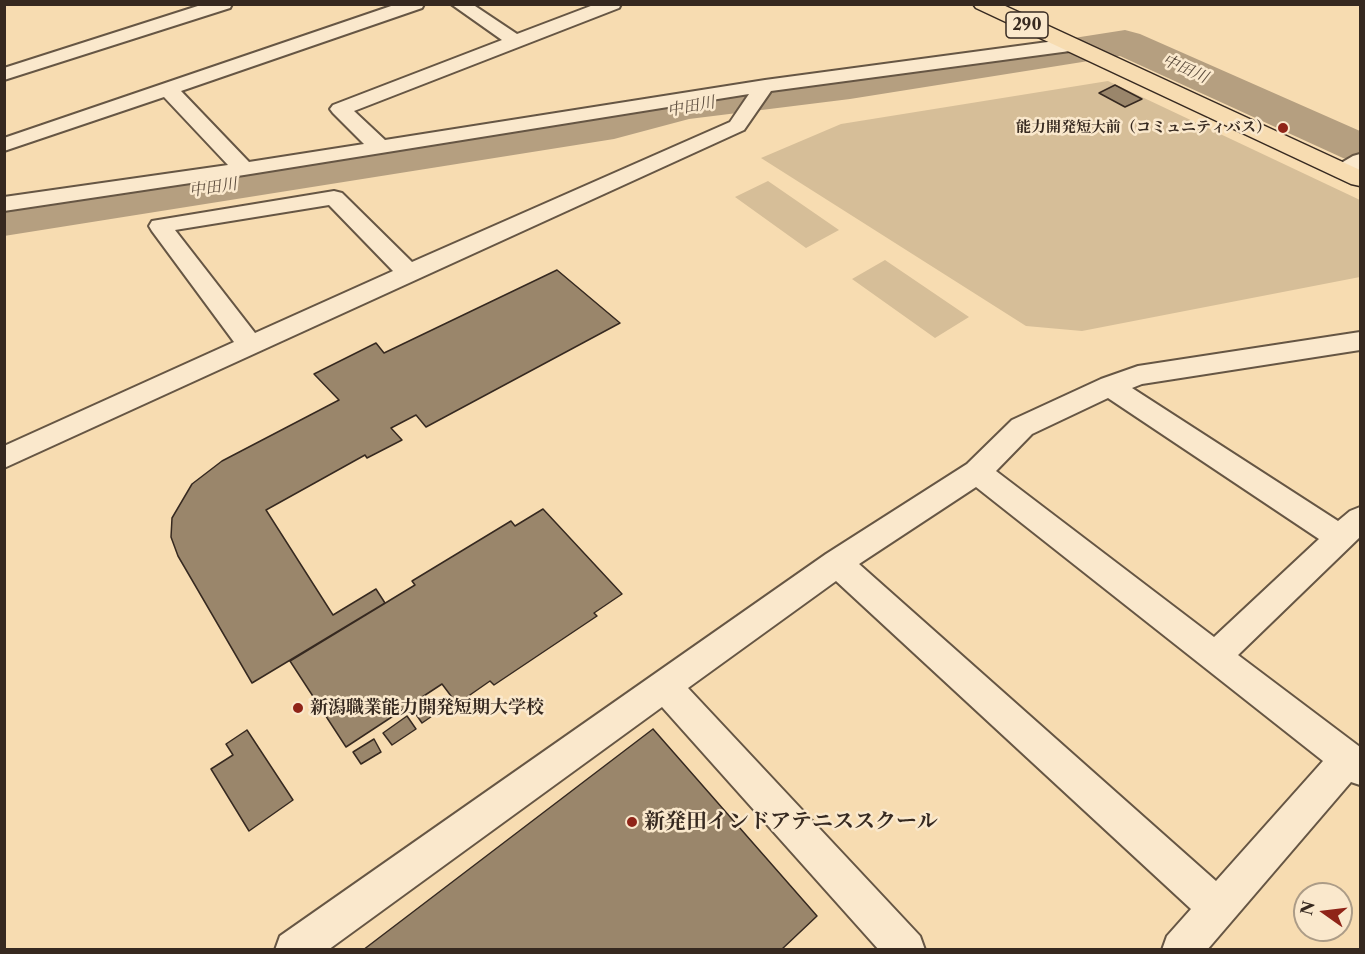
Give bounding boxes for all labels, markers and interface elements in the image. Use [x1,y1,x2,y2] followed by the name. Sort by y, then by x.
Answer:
[1006,12,1048,38] road number: 290
[1159,50,1211,88] water label: 中田川
[666,93,716,121] water label: 中田川
[1016,119,1271,137] place label: 能力開発短大前（コミュニティバス）
[1276,121,1290,135] marker: 能力開発短大前（コミュニティバス）
[188,175,238,201] water label: 中田川
[310,697,544,719] place label: 新潟職業能力開発短期大学校
[291,701,305,715] marker: 新潟職業能力開発短期大学校
[644,809,938,835] place label: 新発田インドアテニススクール
[625,815,639,829] marker: 新発田インドアテニススクール
[1293,882,1353,942] north arrow
[1296,899,1319,917] text: N

